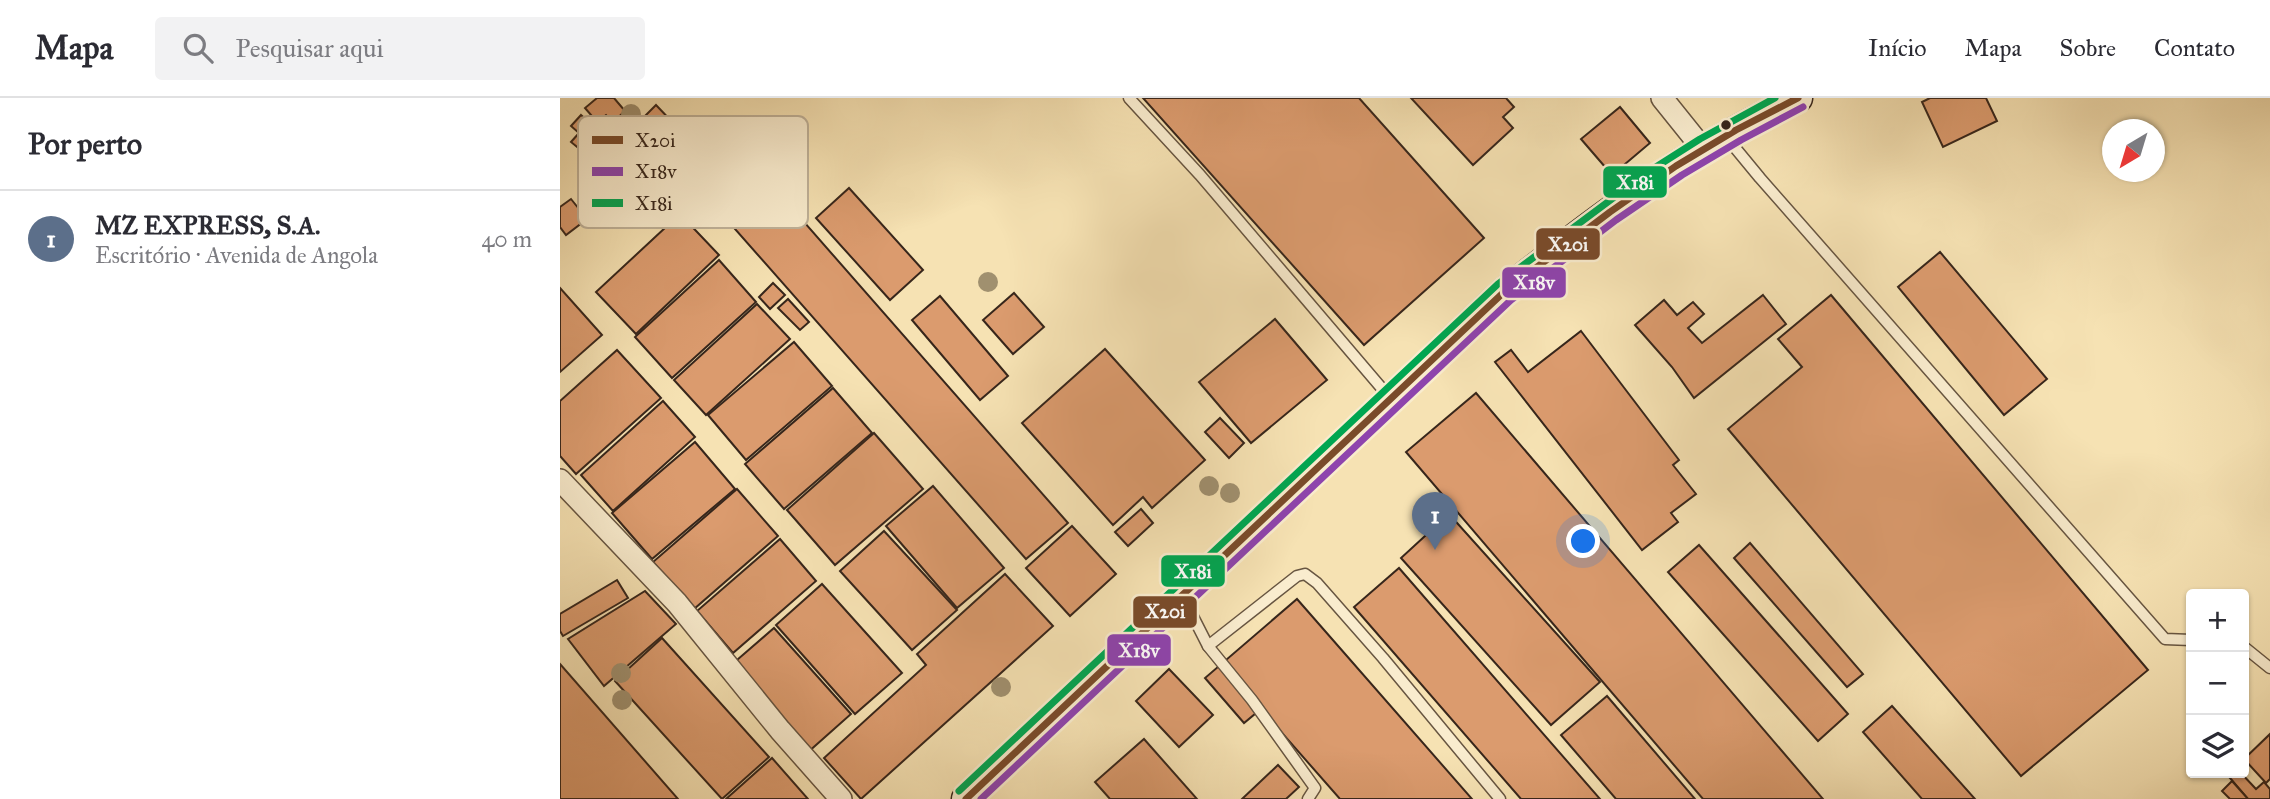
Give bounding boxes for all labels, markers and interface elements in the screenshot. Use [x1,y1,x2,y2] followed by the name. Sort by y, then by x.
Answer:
[155,17,645,80] search box
[35,28,113,68] text: Mapa
[179,29,217,67] icon: search
[235,32,384,64] text: Pesquisar aqui
[1868,33,1927,63] text: Início
[1965,33,2022,63] text: Mapa
[2060,33,2116,63] text: Sobre
[2154,33,2235,63] text: Contato
[578,116,808,228] legend
[1719,118,1733,132] unlabelled marker
[2102,119,2165,182] north arrow
[28,126,142,162] text: Por perto
[635,129,675,152] text: X20i
[635,160,677,183] text: X18v
[1602,165,1668,199] line badge: X18i
[1615,171,1655,194] text: X18i
[635,192,673,215] text: X18i
[95,209,320,241] text: MZ EXPRESS, S.A.
[46,225,56,253] text: 1
[482,225,532,253] text: 40 m
[1535,227,1601,261] line badge: X20i
[1547,233,1589,256] text: X20i
[95,241,378,269] text: Escritório · Avenida de Angola
[1501,266,1567,299] line badge: X18v
[1512,271,1556,294] text: X18v
[1412,492,1458,550] pin: 1
[1566,524,1600,558] your location
[1160,554,1226,588] line badge: X18i
[1173,560,1213,583] text: X18i
[2186,589,2249,778] map controls
[2186,589,2249,652] button: +
[1132,595,1198,629] line badge: X20i
[1144,600,1186,623] text: X20i
[1106,633,1172,667] line badge: X18v
[1117,639,1161,662] text: X18v
[2186,652,2249,715] button: −
[2186,715,2249,778] button: layers

